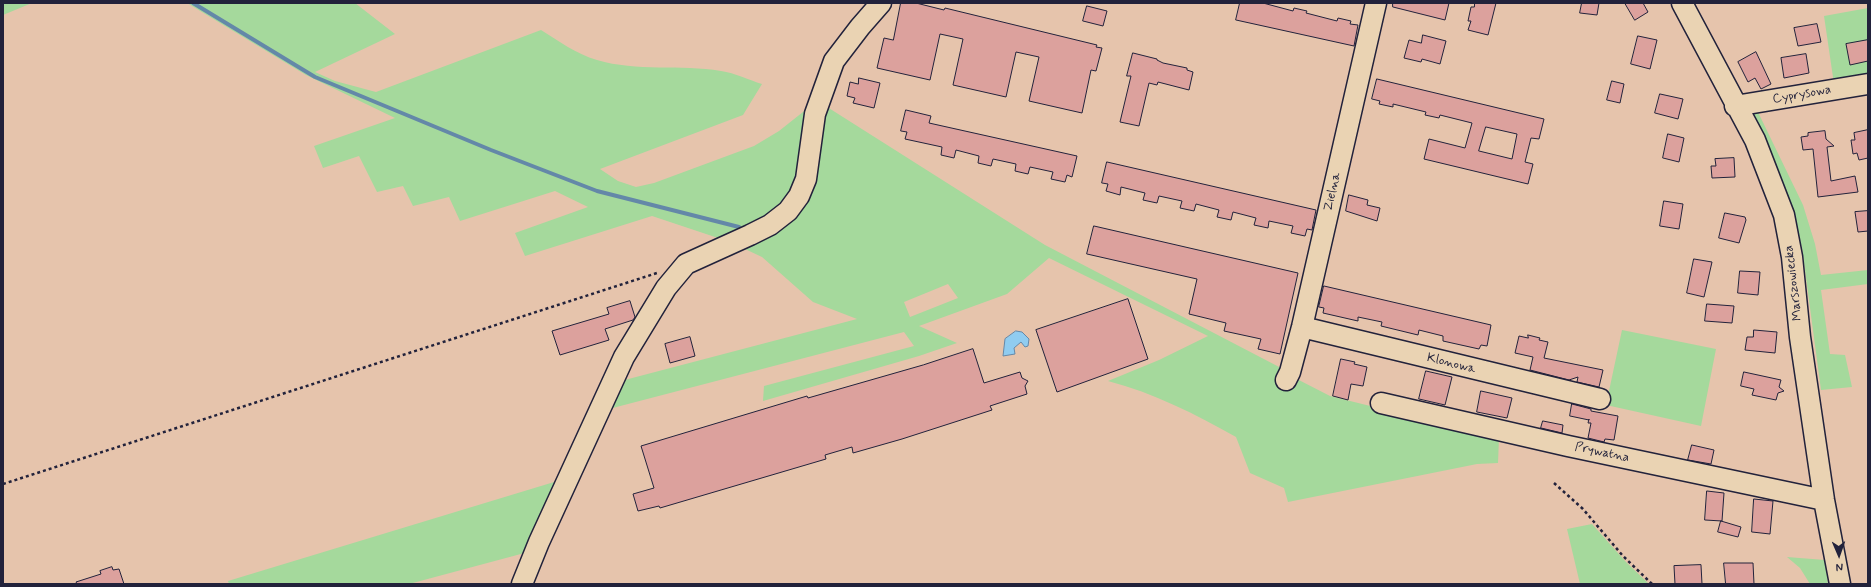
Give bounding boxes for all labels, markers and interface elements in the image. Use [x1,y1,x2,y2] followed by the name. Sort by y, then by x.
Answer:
[1772,82,1832,108] street label: Cyprysowa
[1321,171,1345,213] street label: Zielna
[1782,244,1806,322] street label: Marszowiecka
[1425,350,1477,378] street label: Klonowa
[1573,440,1631,466] street label: Prywatna
[1819,535,1859,575] north arrow
[1836,560,1843,574] text: N

